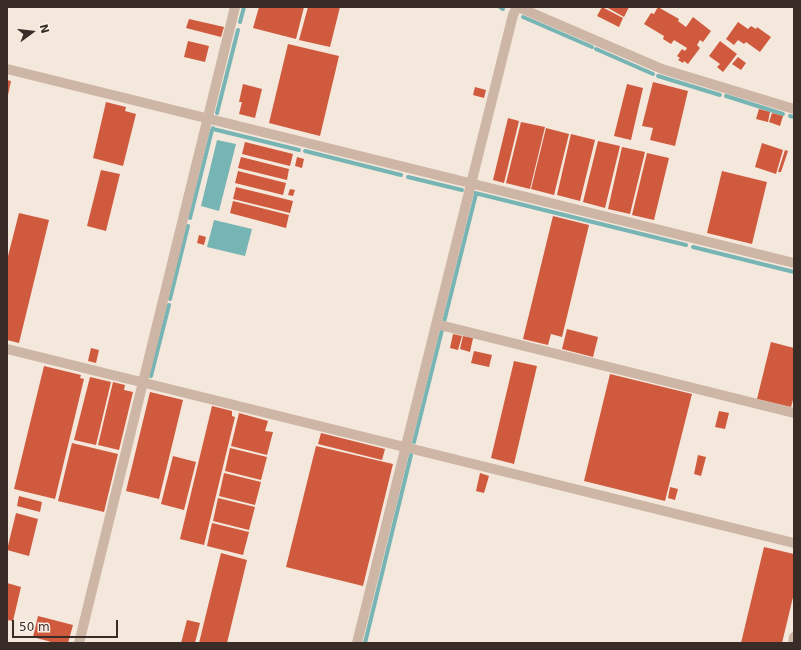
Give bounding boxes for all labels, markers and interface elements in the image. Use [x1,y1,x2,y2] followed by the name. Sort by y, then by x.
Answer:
[12,12,52,52] north arrow
[37,23,52,35] text: N
[14,612,120,638] scale bar
[19,620,50,634] text: 50 m

